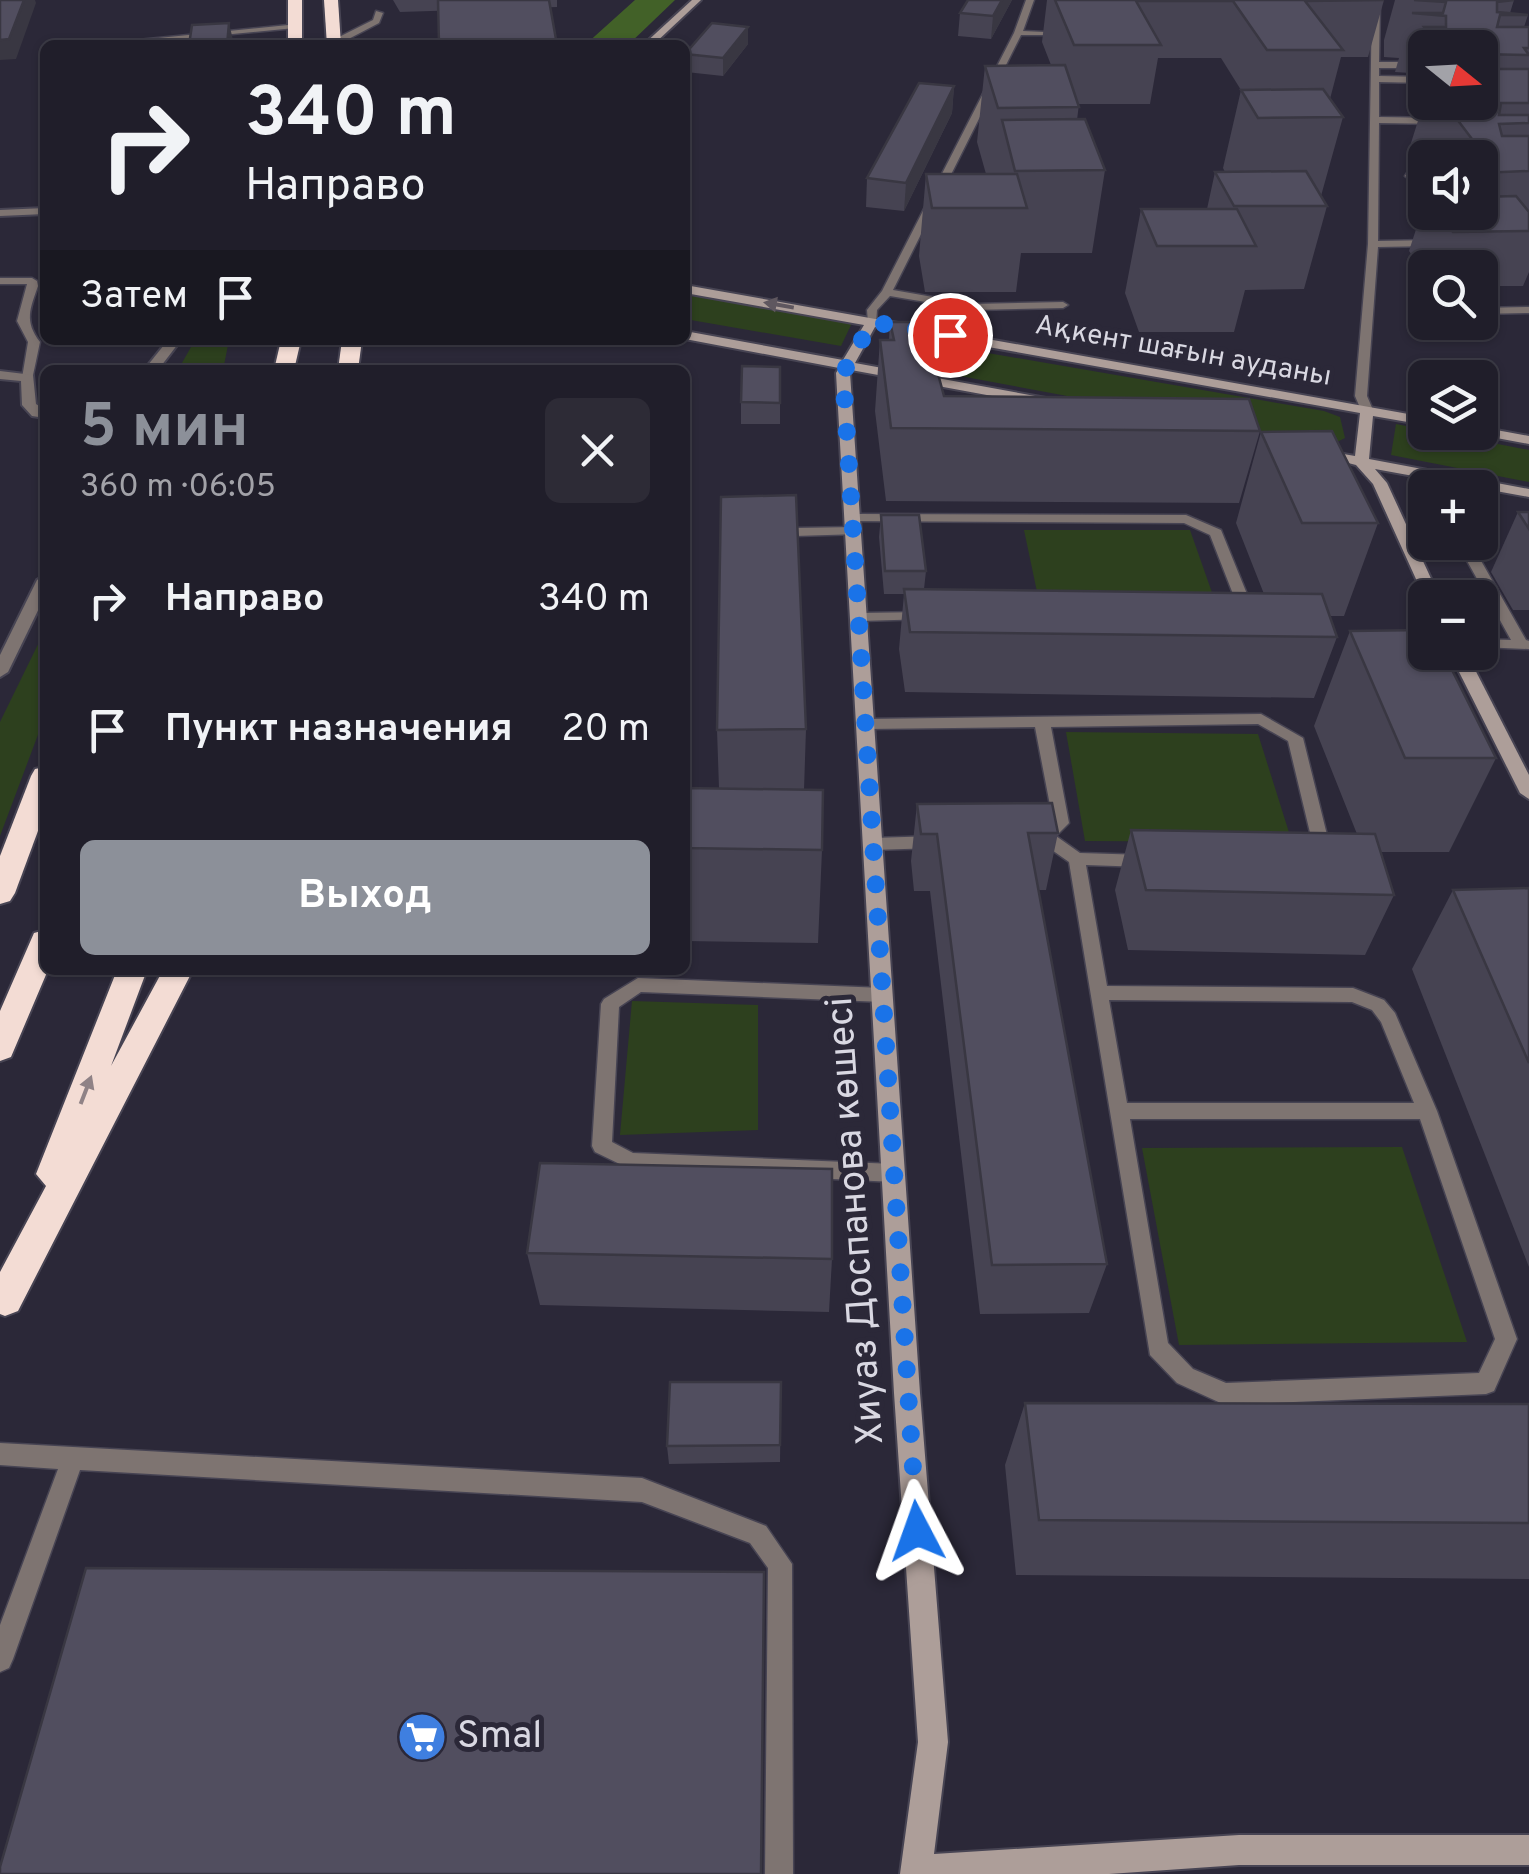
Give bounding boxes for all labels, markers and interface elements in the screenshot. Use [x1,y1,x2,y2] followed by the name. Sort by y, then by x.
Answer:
[1408,30,1498,120] north arrow
[1408,30,1498,670] map controls
[245,72,457,161] text: 340 m
[80,80,210,210] icon: right
[1408,140,1498,230] button: sound
[245,159,426,216] text: Направо
[1408,250,1498,340] button: search
[208,270,263,325] icon: arrive
[80,273,188,322] text: Затем
[908,293,993,378] pin
[762,297,794,312] one-way arrow
[923,308,978,363] icon: arrive
[1032,308,1334,396] street label: Ақкент шағын ауданы
[1408,360,1498,450] button: layers
[80,392,249,468] text: 5 мин
[545,398,650,503] button: close
[80,468,276,508] text: 360 m · 06:05
[1408,470,1498,560] button: +
[80,573,135,628] icon: right
[165,576,325,625] text: Направо
[538,576,650,625] text: 340 m
[1408,580,1498,670] button: −
[80,703,135,758] icon: arrive
[165,706,513,755] text: Пункт назначения
[561,706,650,755] text: 20 m
[80,840,650,955] button: Выход
[817,995,897,1447] street label: Хиуаз Доспанова көшесі
[78,1075,94,1105] one-way arrow
[865,1479,969,1583] position arrow
[396,1711,448,1763] supermarket icon: Smal
[457,1713,542,1762] place label: Smal

